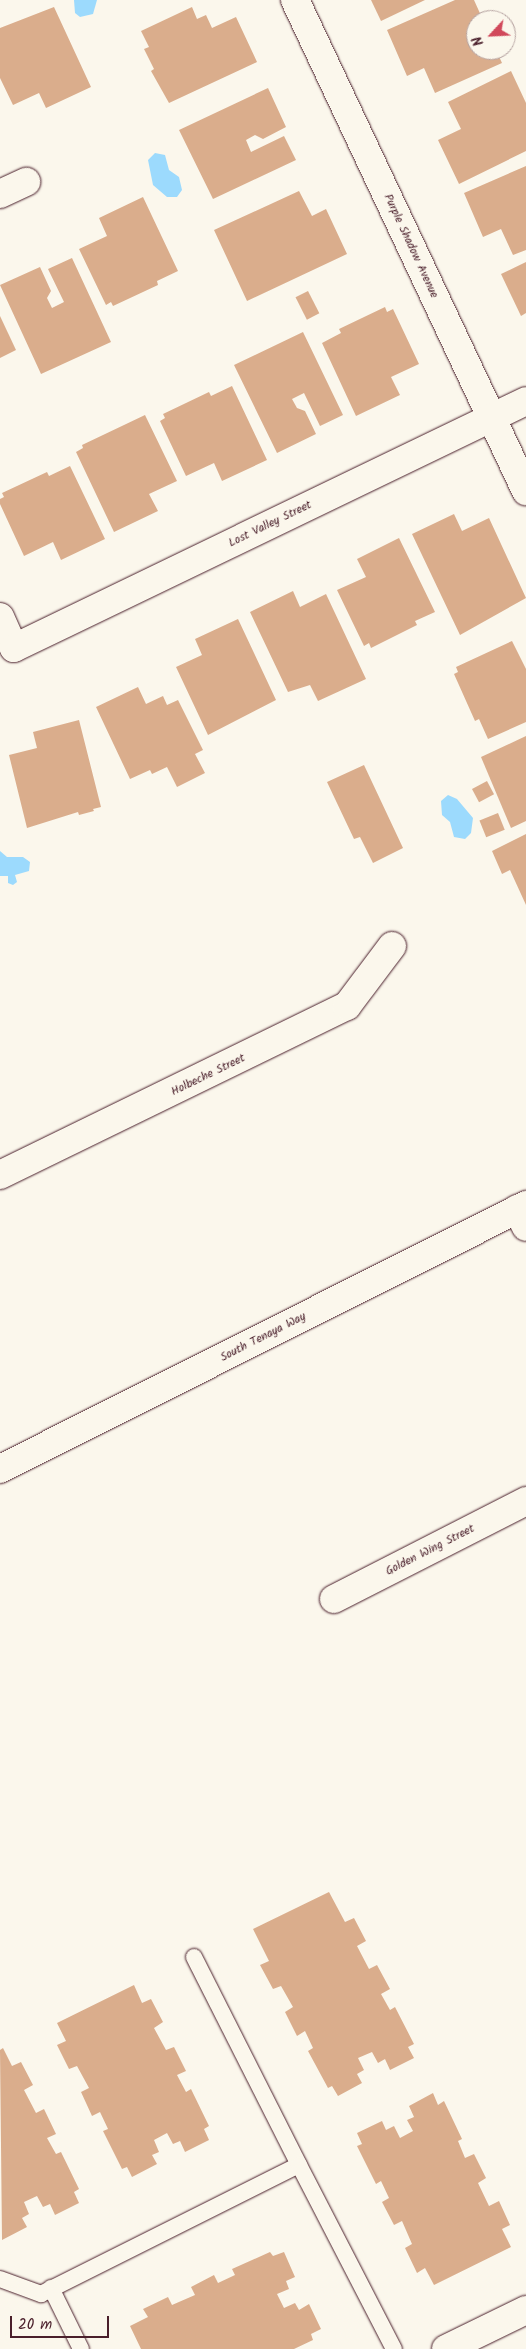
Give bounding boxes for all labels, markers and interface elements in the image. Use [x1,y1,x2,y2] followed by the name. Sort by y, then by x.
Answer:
[466,10,516,60] north arrow
[466,32,490,50] text: N
[381,192,441,300] street label: Purple Shadow Avenue
[226,498,314,550] street label: Lost Valley Street
[169,1051,247,1099] street label: Holbeche Street
[218,1309,308,1365] street label: South Tenaya Way
[383,1521,477,1579] street label: Golden Wing Street
[12,2306,111,2338] scale bar
[18,2313,52,2337] text: 20 m

